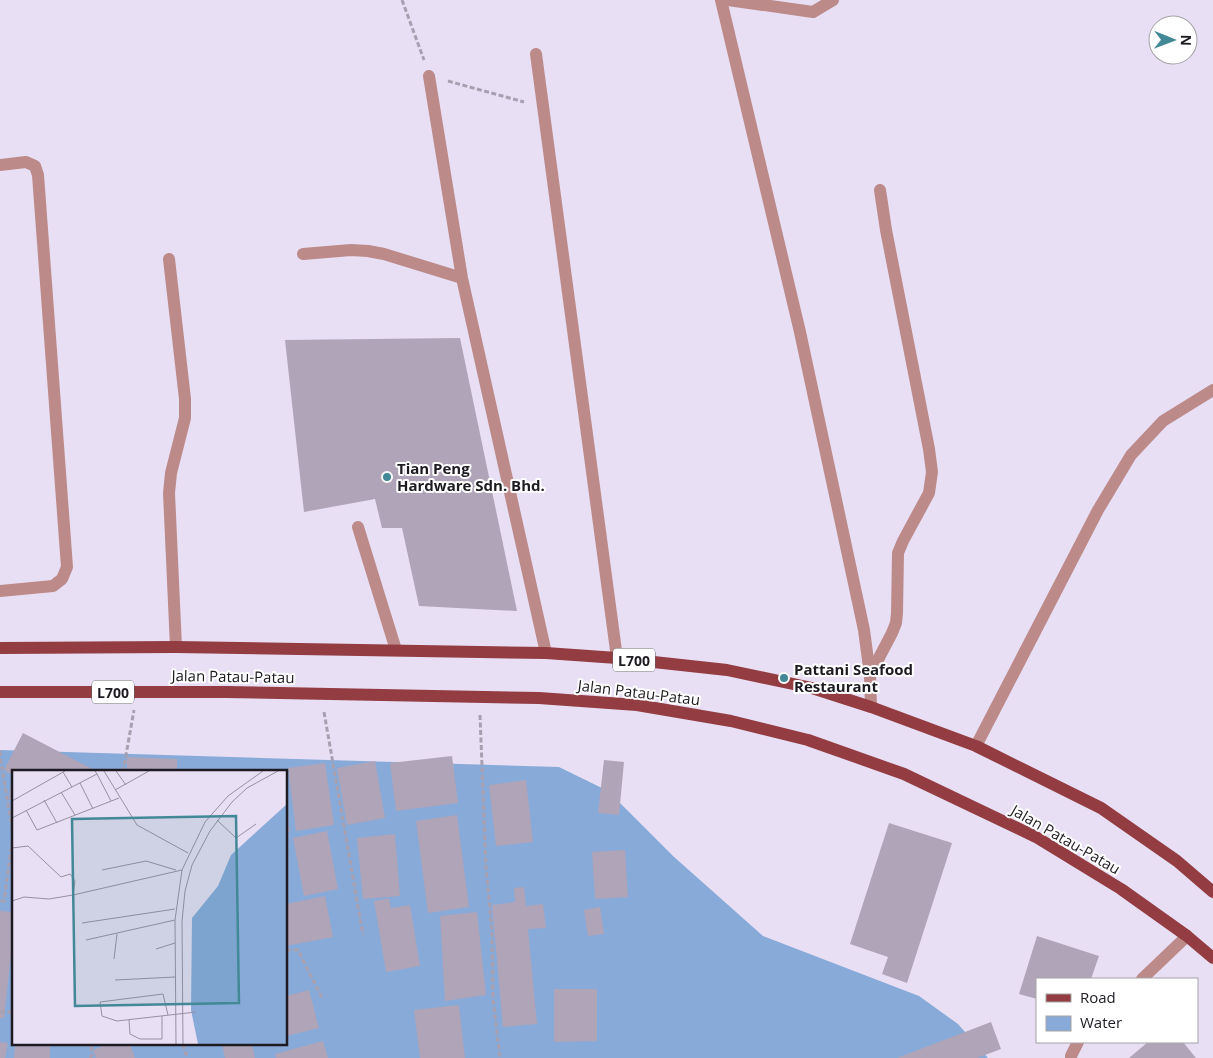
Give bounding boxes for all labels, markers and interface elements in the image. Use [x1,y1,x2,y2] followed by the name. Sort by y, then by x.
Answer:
[1148,15,1198,65] north arrow
[1177,34,1196,46] text: N
[397,458,545,495] place label: Tian Peng Hardware Sdn. Bhd.
[381,471,393,483] marker: Tian Peng Hardware Sdn. Bhd.
[613,648,655,672] road number: L700
[794,659,913,696] place label: Pattani Seafood Restaurant
[169,665,295,687] street label: Jalan Patau-Patau
[778,672,790,684] marker: Pattani Seafood Restaurant
[575,674,701,709] street label: Jalan Patau-Patau
[92,680,134,704] road number: L700
[12,770,288,1046] inset map
[1006,799,1124,878] street label: Jalan Patau-Patau
[1036,978,1198,1043] legend
[1080,987,1116,1007] text: Road
[1080,1012,1122,1032] text: Water

